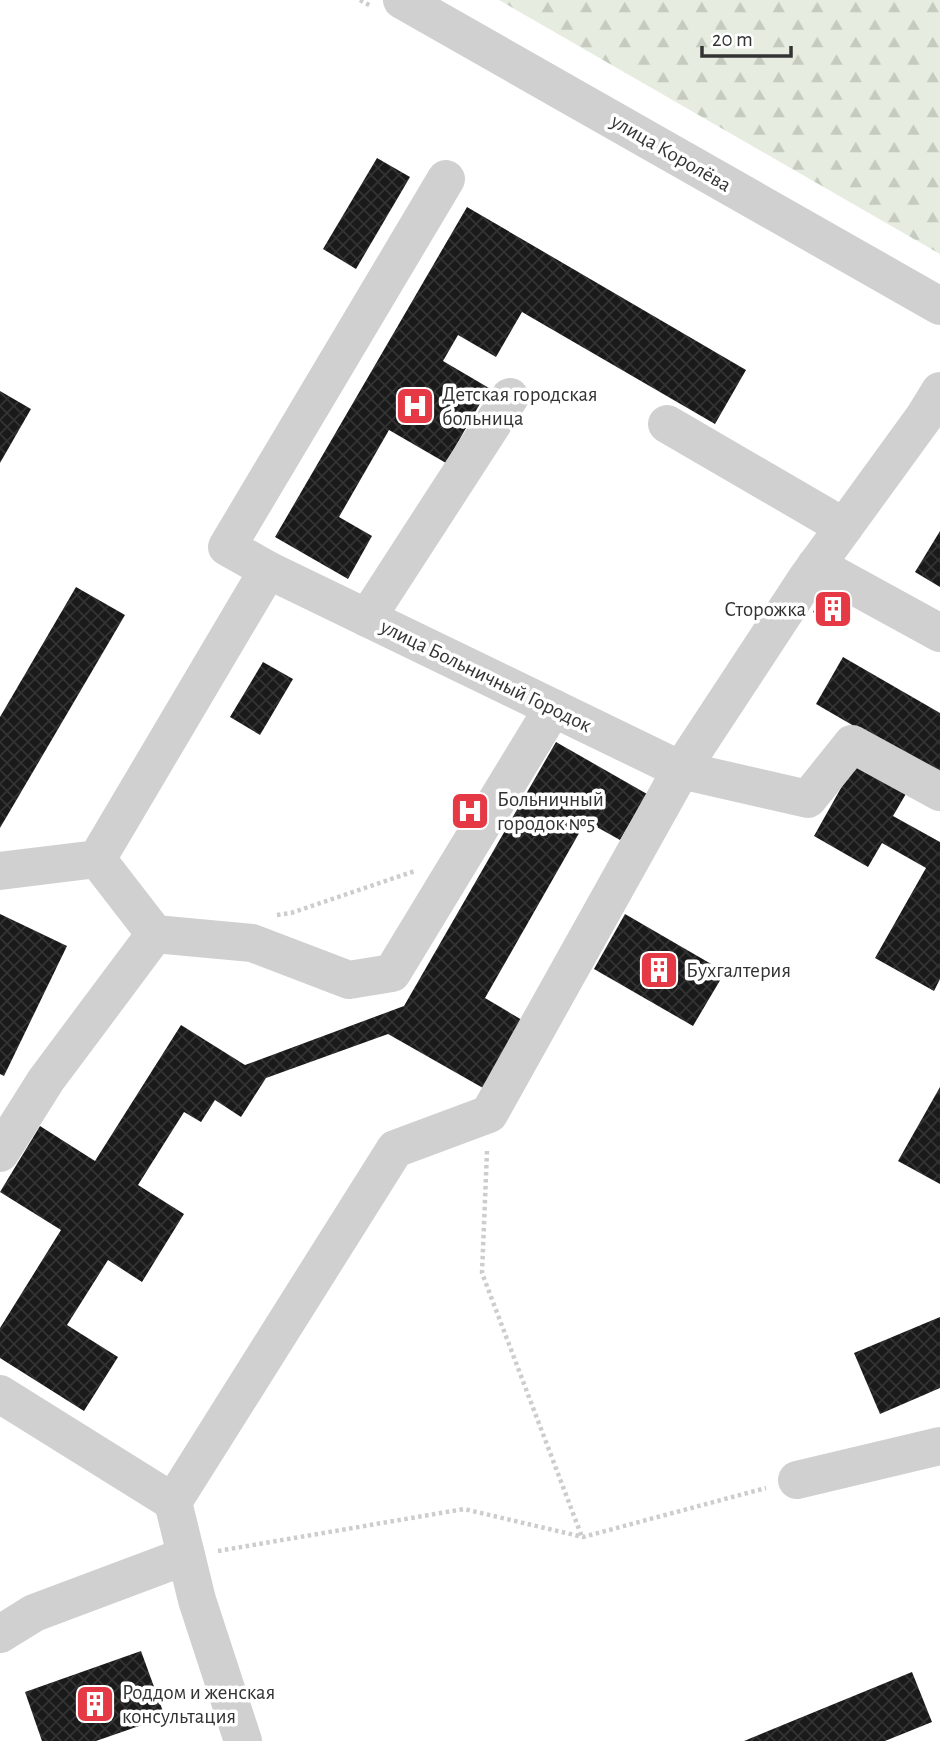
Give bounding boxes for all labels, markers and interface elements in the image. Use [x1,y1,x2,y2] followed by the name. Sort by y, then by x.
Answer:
[702,14,791,58] scale bar
[712,29,753,50] text: 20 m
[607,110,735,196] street label: улица Королёва
[442,384,598,429] place label: Детская городская больница
[394,385,436,427] hospital icon: Детская городская больница
[812,588,854,630] building icon: Сторожка
[724,599,806,620] place label: Сторожка
[376,615,595,736] street label: улица Больничный Городок
[497,789,604,834] place label: Больничный городок №5
[449,790,491,832] hospital icon: Больничный городок №5
[638,949,680,991] building icon: Бухгалтерия
[686,960,791,981] place label: Бухгалтерия
[122,1682,275,1727] place label: Роддом и женская консультация
[74,1683,116,1725] building icon: Роддом и женская консультация

